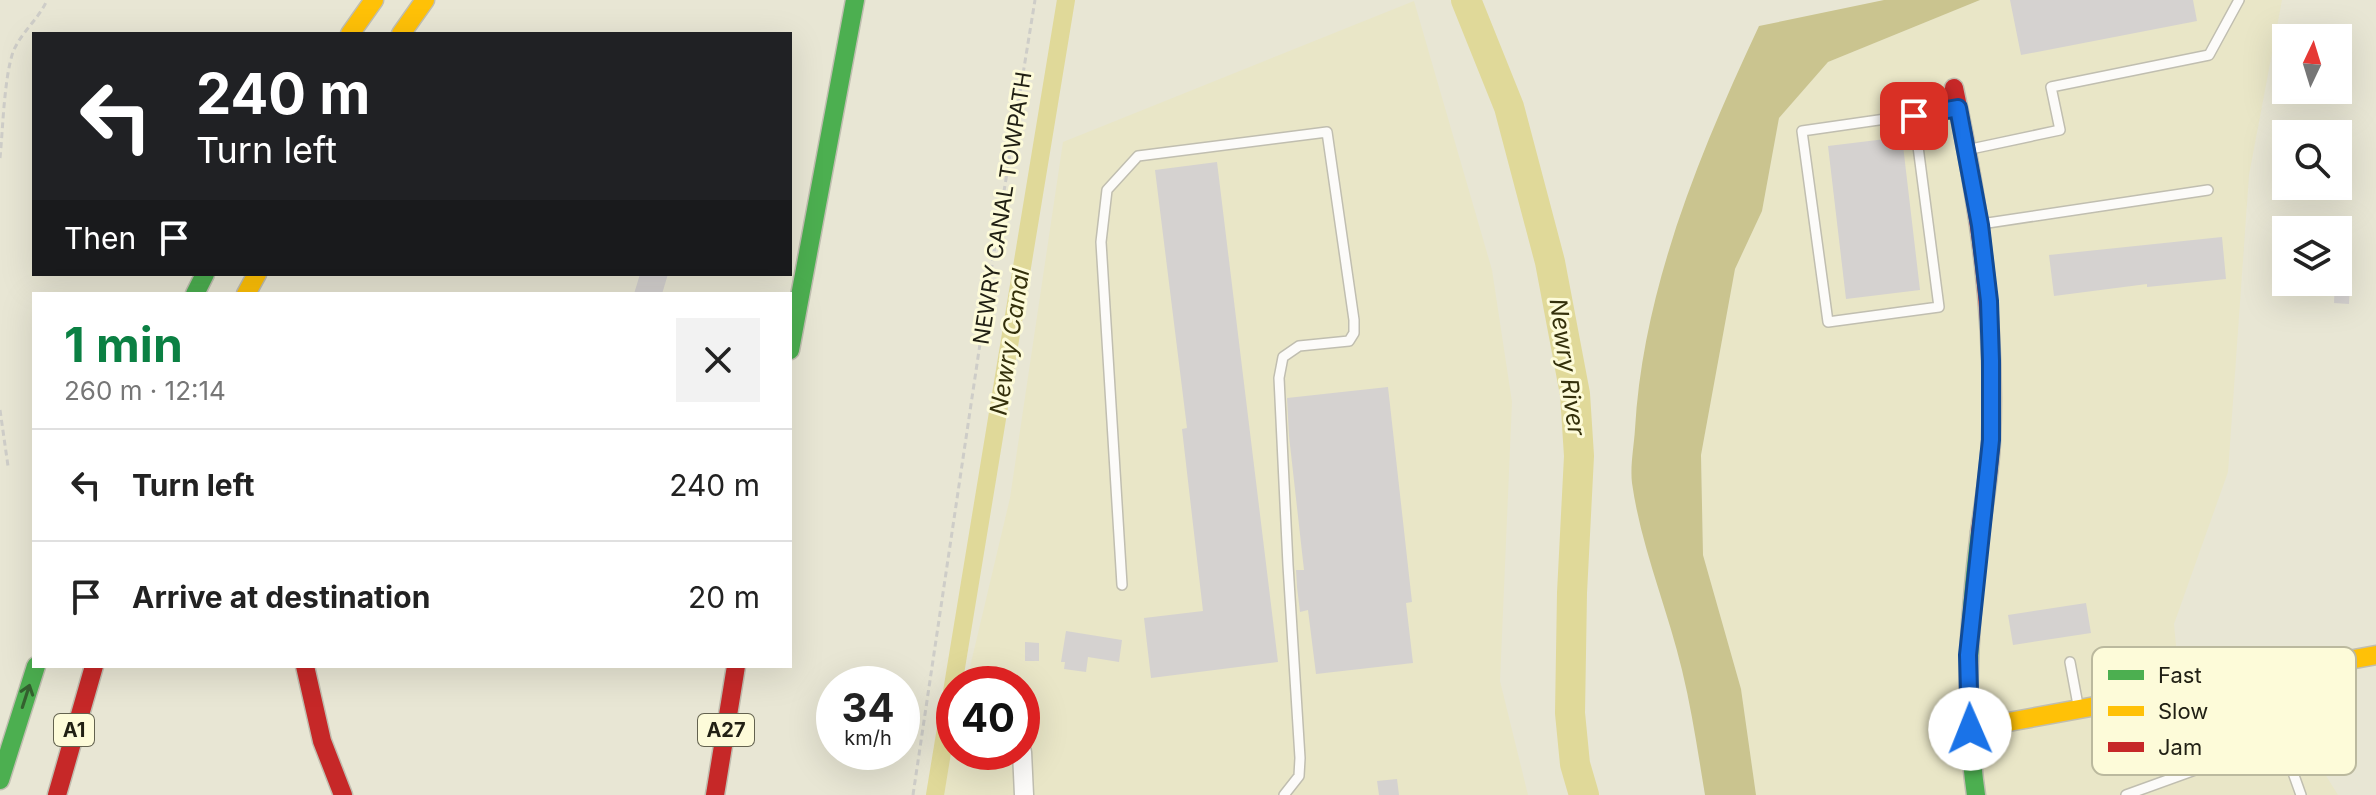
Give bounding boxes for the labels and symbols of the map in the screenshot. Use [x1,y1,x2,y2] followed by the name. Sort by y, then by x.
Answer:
[2272,24,2352,104] north arrow
[968,70,1036,346] street label: NEWRY CANAL TOWPATH
[1880,82,1948,150] pin
[984,267,1035,417] water label: Newry Canal
[1544,297,1592,438] water label: Newry River
[2092,647,2356,775] legend
[2158,662,2202,688] text: Fast
[936,666,1040,770] speed limit sign: 40
[19,684,34,709] one-way arrow
[1928,687,2012,771] position arrow
[2158,698,2208,724] text: Slow
[54,714,94,746] road number: A1
[698,714,754,746] road number: A27
[2158,734,2202,760] text: Jam

